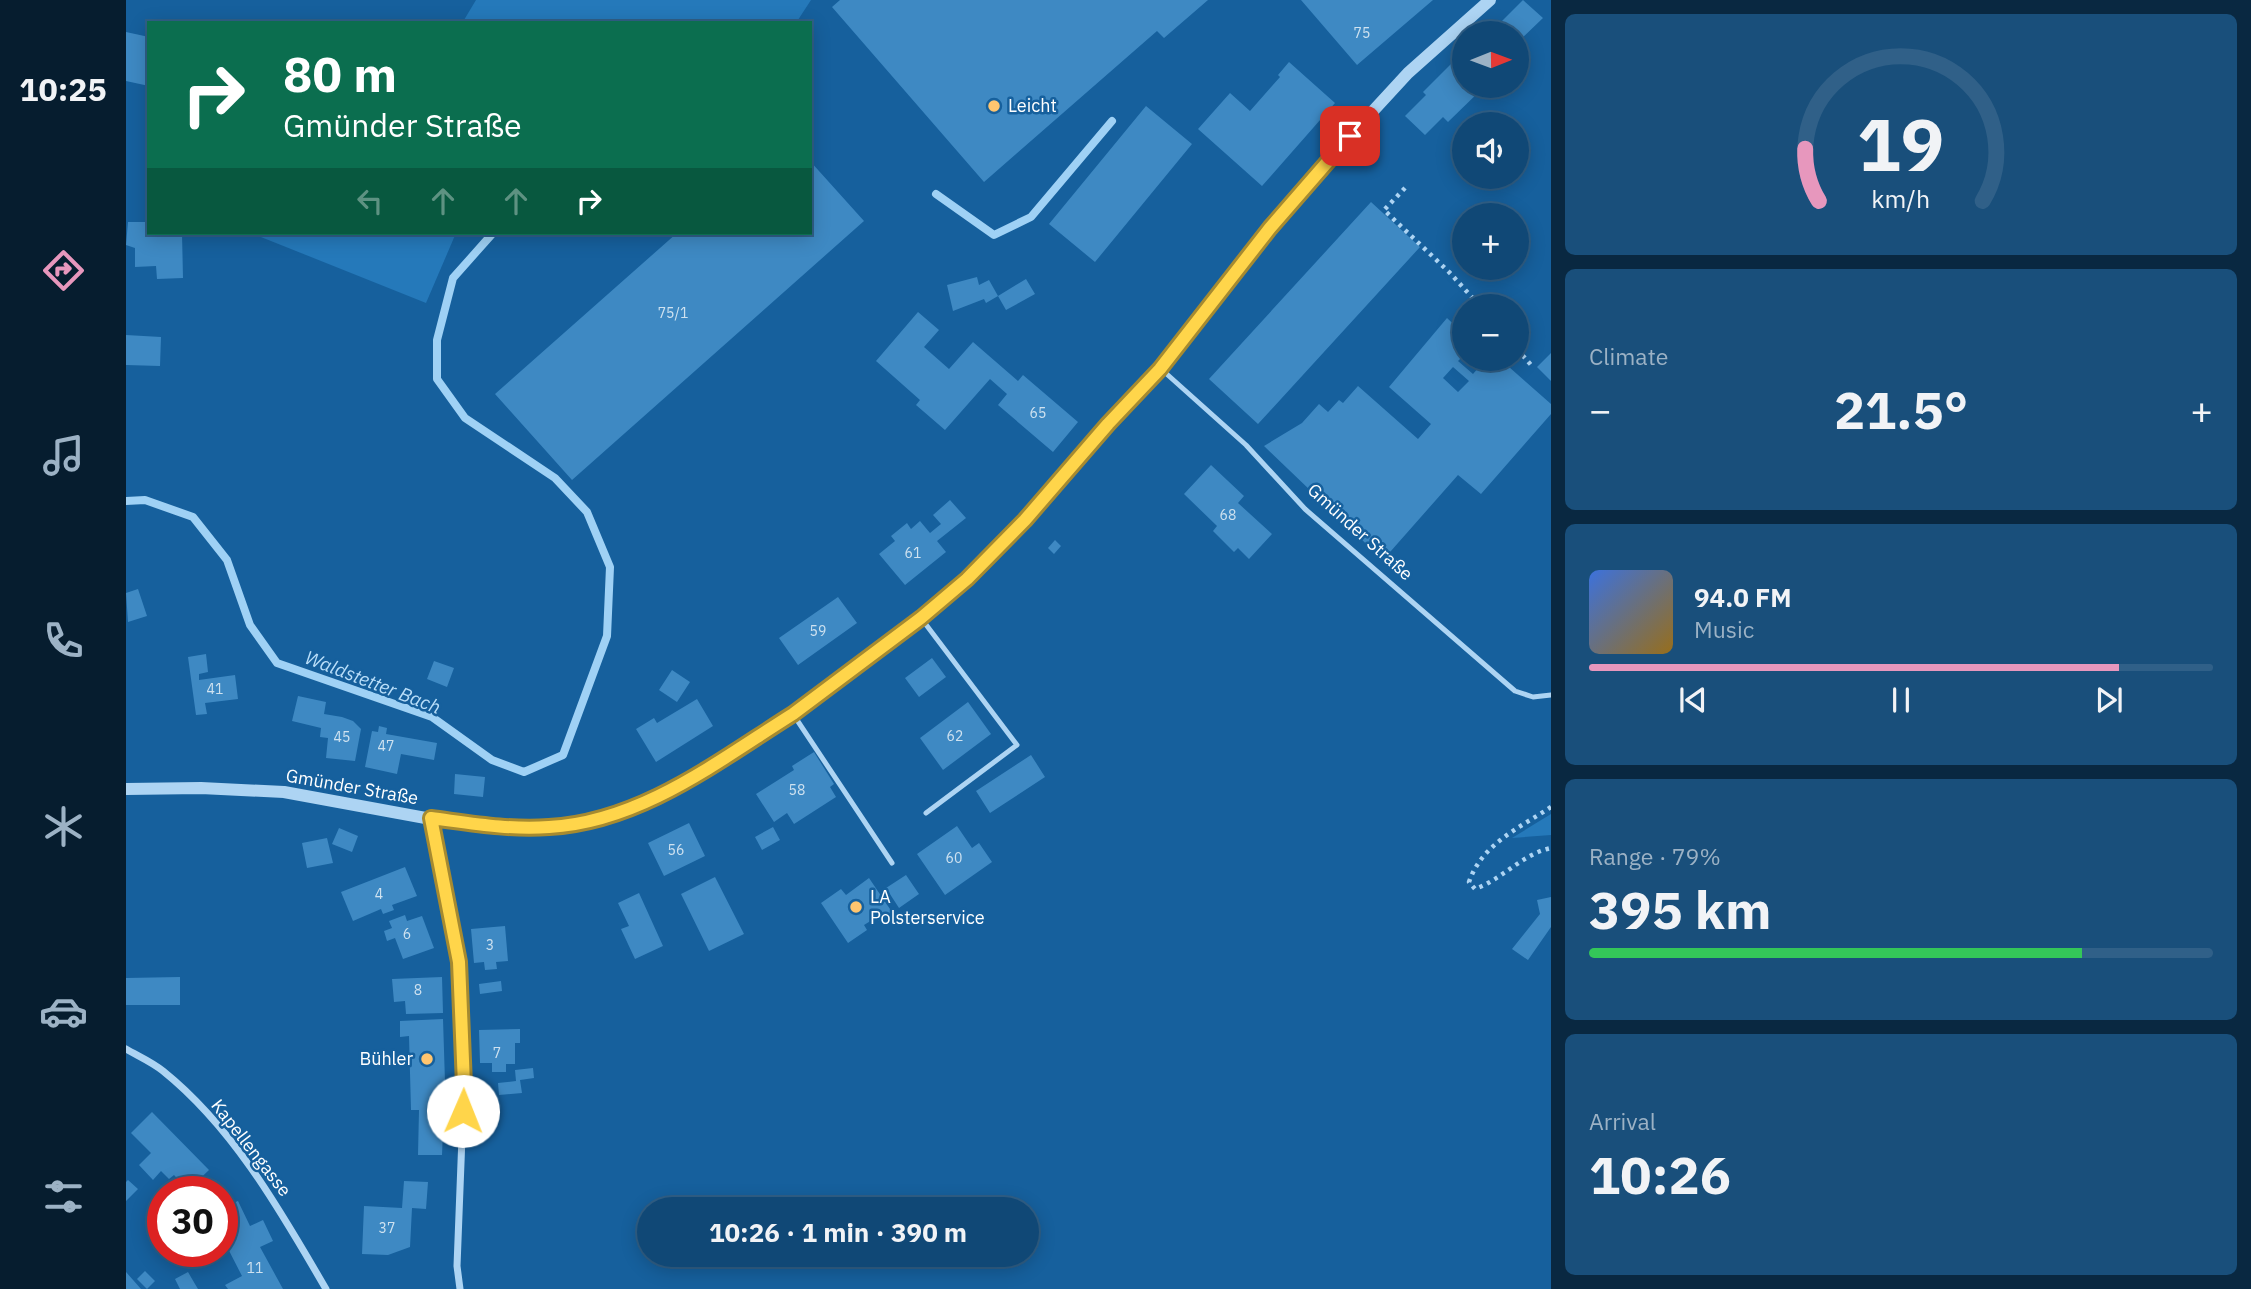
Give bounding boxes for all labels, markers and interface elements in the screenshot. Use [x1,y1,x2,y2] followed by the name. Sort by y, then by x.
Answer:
[1452,21,1530,98] north arrow
[1452,21,1529,371] map controls
[1354,24,1370,42] house number: 75
[283,42,397,105] text: 80 m
[168,49,259,140] icon: right
[19,68,107,110] text: 10:25
[1008,94,1057,117] place label: Leicht
[1857,96,1945,191] text: 19
[986,98,1002,114] marker: Leicht
[283,104,522,146] text: Gmünder Straße
[1320,106,1380,166] pin
[1452,112,1529,189] button: sound
[1331,117,1369,155] icon: arrive
[1872,181,1930,214] text: km/h
[351,182,389,220] icon: left
[424,182,462,220] icon: ahead
[497,182,535,220] icon: ahead
[570,182,608,220] icon: right
[1452,203,1529,280] button: +
[39,246,88,295] icon: directions
[1452,294,1529,371] button: −
[658,304,688,322] house number: 75/1
[1589,341,1668,371] text: Climate
[1834,376,1968,443] text: 21.5°
[1589,385,1612,434] text: −
[2190,385,2213,434] text: +
[1030,404,1046,422] house number: 65
[39,431,88,480] icon: music
[1303,478,1418,585] street label: Gmünder Straße
[1220,506,1236,524] house number: 68
[905,544,921,562] house number: 61
[1694,580,1792,614] text: 94.0 FM
[1694,614,1754,644] text: Music
[39,616,88,665] icon: phone
[810,622,826,640] house number: 59
[302,645,444,719] water label: Waldstetter Bach
[207,680,223,698] house number: 41
[1674,681,1712,719] icon: previous
[1882,681,1920,719] icon: pause
[2090,681,2128,719] icon: next
[947,727,963,745] house number: 62
[334,728,350,746] house number: 45
[378,737,394,755] house number: 47
[284,764,420,810] street label: Gmünder Straße
[789,781,805,799] house number: 58
[39,802,88,851] icon: climate
[668,841,684,859] house number: 56
[1589,841,1721,871] text: Range · 79%
[946,849,962,867] house number: 60
[1589,876,1771,943] text: 395 km
[375,885,383,903] house number: 4
[870,885,985,929] place label: LA Polsterservice
[848,899,864,915] marker: LA Polsterservice
[403,925,411,943] house number: 6
[486,936,494,954] house number: 3
[414,981,422,999] house number: 8
[39,987,88,1036] icon: car
[493,1044,501,1062] house number: 7
[359,1047,413,1070] place label: Bühler
[419,1051,435,1067] marker: Bühler
[426,1074,500,1148] position arrow
[206,1094,297,1201] street label: Kapellengasse
[1589,1106,1656,1136] text: Arrival
[1589,1141,1731,1208] text: 10:26
[39,1172,88,1221] icon: filters
[147,1176,238,1267] speed limit sign: 30
[709,1215,967,1249] text: 10:26 · 1 min · 390 m
[379,1219,395,1237] house number: 37
[247,1259,263,1277] house number: 11

